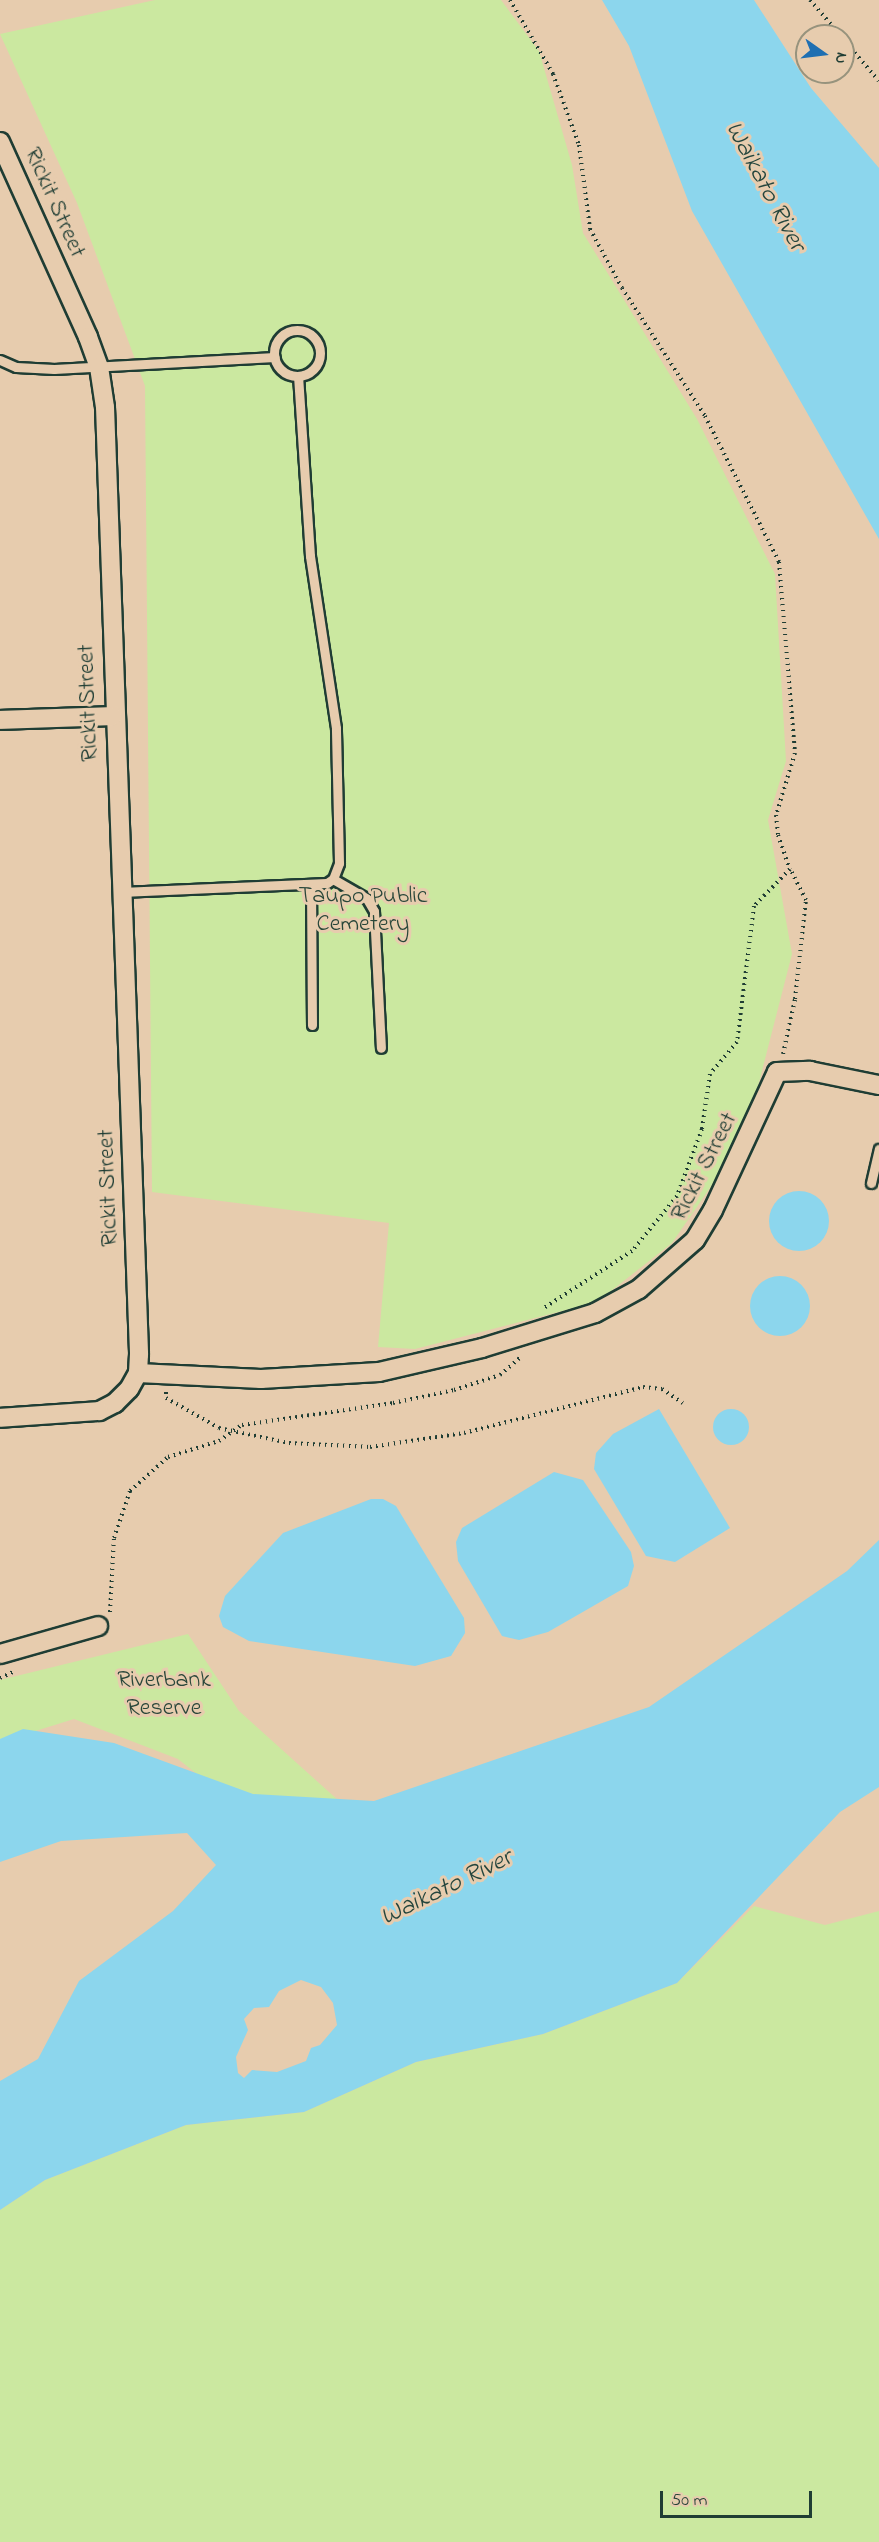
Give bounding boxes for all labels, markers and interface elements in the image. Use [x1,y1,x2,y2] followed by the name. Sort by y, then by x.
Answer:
[795,24,855,84] north arrow
[828,50,853,66] text: N
[717,117,811,257] water label: Waikato River
[17,143,91,263] street label: Rickit Street
[73,644,105,762] street label: Rickit Street
[299,883,427,939] park label: Taupo Public Cemetery
[665,1108,745,1226] street label: Rickit Street
[93,1129,125,1247] street label: Rickit Street
[117,1667,211,1723] park label: Riverbank Reserve
[376,1844,518,1934] water label: Waikato River
[663,2479,814,2517] scale bar
[671,2488,708,2514] text: 50 m

